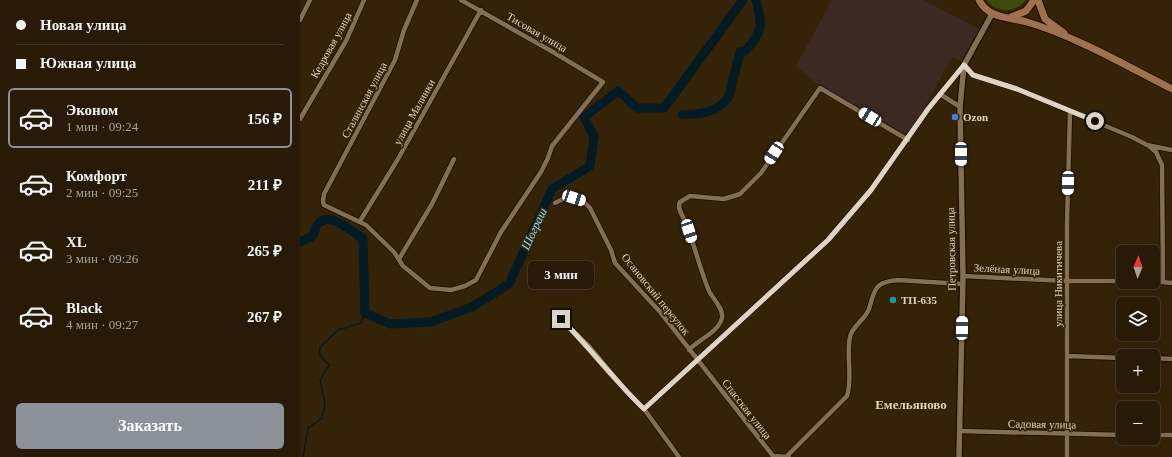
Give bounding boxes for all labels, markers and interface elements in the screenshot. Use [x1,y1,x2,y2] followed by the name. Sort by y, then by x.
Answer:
[308,10,354,80] street label: Кедровая улица
[505,10,569,54] street label: Тисовая улица
[40,17,127,33] text: Новая улица
[40,55,136,71] text: Южная улица
[339,60,389,140] street label: Сталинская улица
[391,77,437,147] street label: улица Малинки
[18,100,54,136] icon: car
[66,102,118,118] text: Эконом
[857,106,883,128] car
[247,111,282,127] text: 156 ₽
[963,111,988,123] place label: Ozon
[950,112,960,122] marker: Ozon
[1086,112,1104,130] route start
[66,119,138,134] text: 1 мин · 09:24
[762,140,786,166] car
[955,142,967,166] car
[18,166,54,202] icon: car
[66,168,127,184] text: Комфорт
[1062,171,1074,195] car
[248,177,282,193] text: 211 ₽
[66,185,138,200] text: 2 мин · 09:25
[561,189,587,207] car
[518,206,550,253] water label: Шограш
[944,207,958,291] street label: Петровская улица
[680,218,698,244] car
[18,232,54,268] icon: car
[66,234,87,250] text: XL
[1052,241,1064,327] street label: улица Никитичева
[247,243,282,259] text: 265 ₽
[1116,245,1160,289] north arrow
[1116,245,1160,445] map controls
[66,251,138,266] text: 3 мин · 09:26
[619,251,693,338] street label: Осановский переулок
[528,261,594,289] callout: 3 мин
[973,261,1041,277] street label: Зелёная улица
[544,267,578,282] text: 3 мин
[901,294,938,306] place label: ТП-635
[888,295,898,305] marker: ТП-635
[1116,297,1160,341] button: layers
[18,298,54,334] icon: car
[66,300,103,316] text: Black
[247,309,282,325] text: 267 ₽
[552,310,570,328] route end
[956,316,968,340] car
[66,317,138,332] text: 4 мин · 09:27
[1116,349,1160,393] button: +
[720,377,774,442] street label: Спасская улица
[875,397,947,412] district label: Емельяново
[1116,401,1160,445] button: −
[16,403,284,449] button: Заказать
[1008,417,1076,431] street label: Садовая улица

